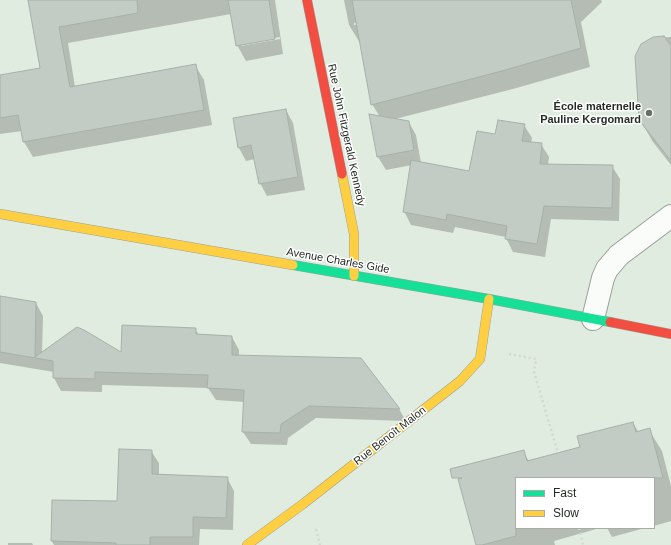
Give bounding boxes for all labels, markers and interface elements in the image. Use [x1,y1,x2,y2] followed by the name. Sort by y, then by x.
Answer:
[324,63,368,207] street label: Rue John Fitzgerald Kennedy
[540,100,641,126] place label: École maternelle Pauline Kergomard
[644,108,654,118] marker: École maternelle Pauline Kergomard
[285,245,391,277] street label: Avenue Charles Gide
[351,404,429,468] street label: Rue Benoît Malon
[515,477,655,529] legend
[553,486,576,500] text: Fast
[553,506,579,520] text: Slow

